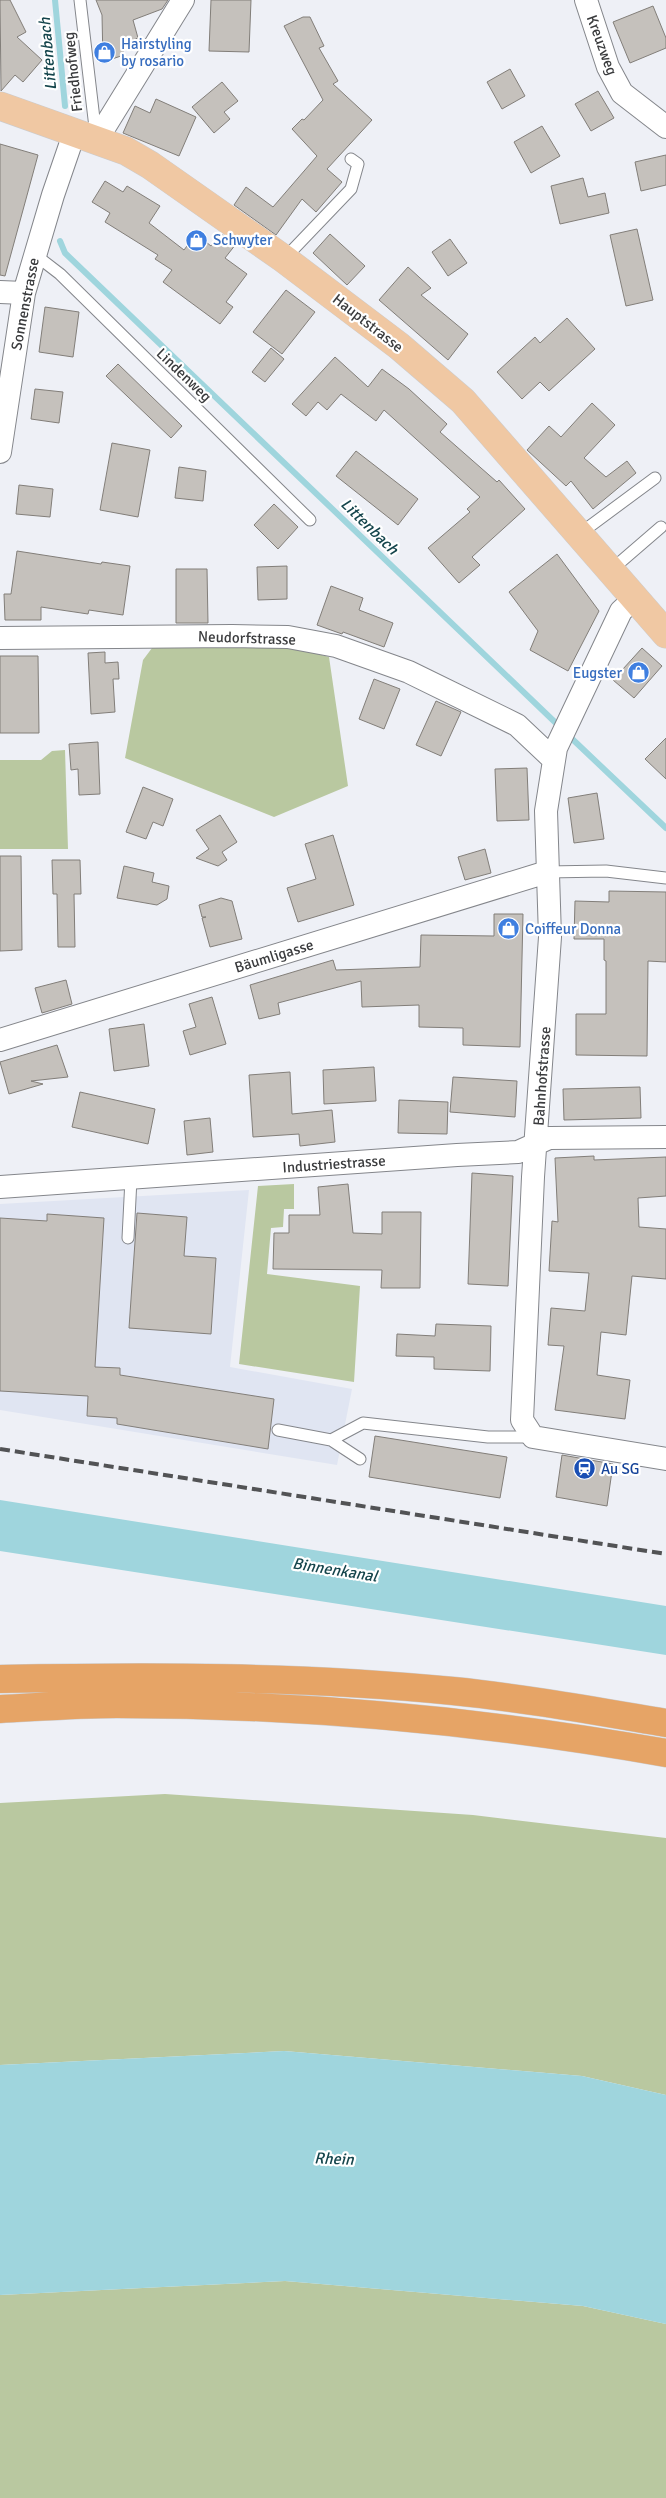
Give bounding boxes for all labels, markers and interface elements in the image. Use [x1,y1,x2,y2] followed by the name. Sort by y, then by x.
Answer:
[583,12,621,78] street label: Kreuzweg
[35,15,61,91] water label: Littenbach
[60,31,86,113] street label: Friedhofweg
[121,35,192,70] place label: Hairstyling by rosario
[93,41,117,65] shop icon: Hairstyling by rosario
[185,228,209,252] shop icon: Schwyter
[213,231,273,249] place label: Schwyter
[7,256,43,352] street label: Sonnenstrasse
[329,290,407,356] street label: Hauptstrasse
[153,344,215,406] street label: Lindenweg
[336,494,403,560] water label: Littenbach
[198,627,296,649] street label: Neudorfstrasse
[626,661,650,685] shop icon: Eugster
[573,664,622,682] place label: Eugster
[497,917,521,941] shop icon: Coiffeur Donna
[525,920,621,938] place label: Coiffeur Donna
[232,935,316,977] street label: Bäumligasse
[530,1026,554,1126] street label: Bahnhofstrasse
[282,1151,386,1177] street label: Industriestrasse
[573,1457,597,1481] station icon: Au SG
[601,1460,639,1478] place label: Au SG
[291,1553,380,1587] water label: Binnenkanal
[314,2148,355,2170] water label: Rhein

